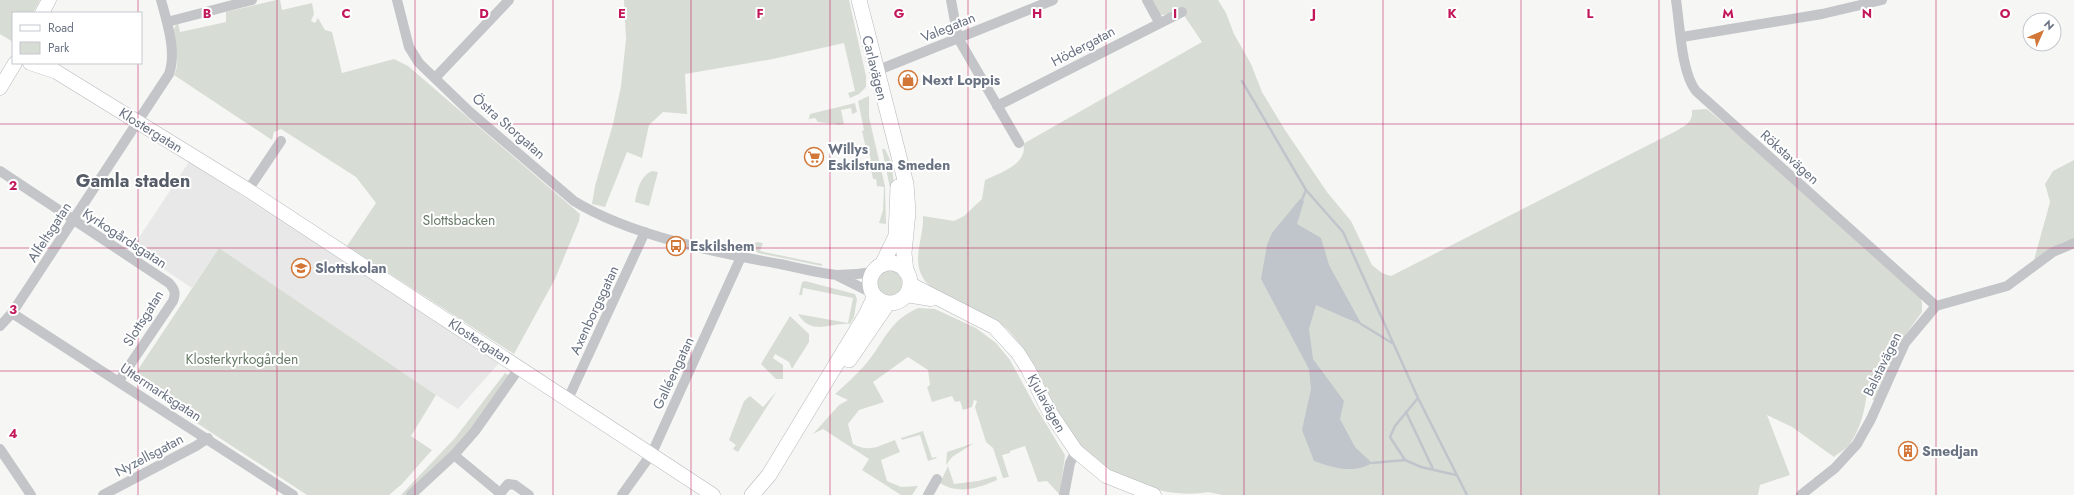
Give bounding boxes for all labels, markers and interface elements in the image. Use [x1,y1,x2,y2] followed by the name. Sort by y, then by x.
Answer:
[203,4,212,23] text: B
[341,4,351,23] text: C
[479,4,489,23] text: D
[618,4,626,23] text: E
[756,4,764,23] text: F
[894,4,905,23] text: G
[1032,4,1042,23] text: H
[1173,4,1177,23] text: I
[1309,4,1316,23] text: J
[1447,4,1457,23] text: K
[1587,4,1594,23] text: L
[1722,4,1734,23] text: M
[1862,4,1872,23] text: N
[2000,4,2011,23] text: O
[918,7,978,47] street label: Valegatan
[12,12,142,64] legend
[2022,12,2062,52] north arrow
[2040,16,2058,34] text: N
[48,19,74,37] text: Road
[1048,21,1118,71] street label: Hödergatan
[857,33,893,103] street label: Carlavägen
[48,39,70,57] text: Park
[897,69,919,91] shop icon: Next Loppis
[922,70,1001,90] place label: Next Loppis
[468,89,550,163] street label: Östra Storgatan
[115,103,187,157] street label: Klostergatan
[1756,125,1824,189] street label: Rökstavägen
[828,139,950,175] place label: Willys Eskilstuna Smeden
[803,146,825,168] supermarket icon: Willys Eskilstuna Smeden
[76,168,190,194] district label: Gamla staden
[9,176,17,195] text: 2
[22,198,76,266] street label: Alfeltsgatan
[79,203,171,273] street label: Kyrkogårdsgatan
[423,210,495,230] park label: Slottsbacken
[665,235,687,257] bus stop icon: Eskilshem
[690,236,754,256] place label: Eskilshem
[290,257,312,279] school or university icon: Slottskolan
[315,258,387,278] place label: Slottskolan
[565,262,623,358] street label: Axenborgsgatan
[118,286,168,350] street label: Slottsgatan
[9,300,17,319] text: 3
[444,313,516,369] street label: Klostergatan
[1858,329,1906,399] street label: Balstavägen
[647,333,699,413] street label: Galléengatan
[186,349,298,369] park label: Klosterkyrkogården
[116,358,206,426] street label: Uttermarksgatan
[1023,370,1071,436] street label: Kjulavägen
[8,424,18,443] text: 4
[111,429,187,481] street label: Nyzellsgatan
[1897,440,1919,462] building icon: Smedjan
[1922,441,1978,461] place label: Smedjan

